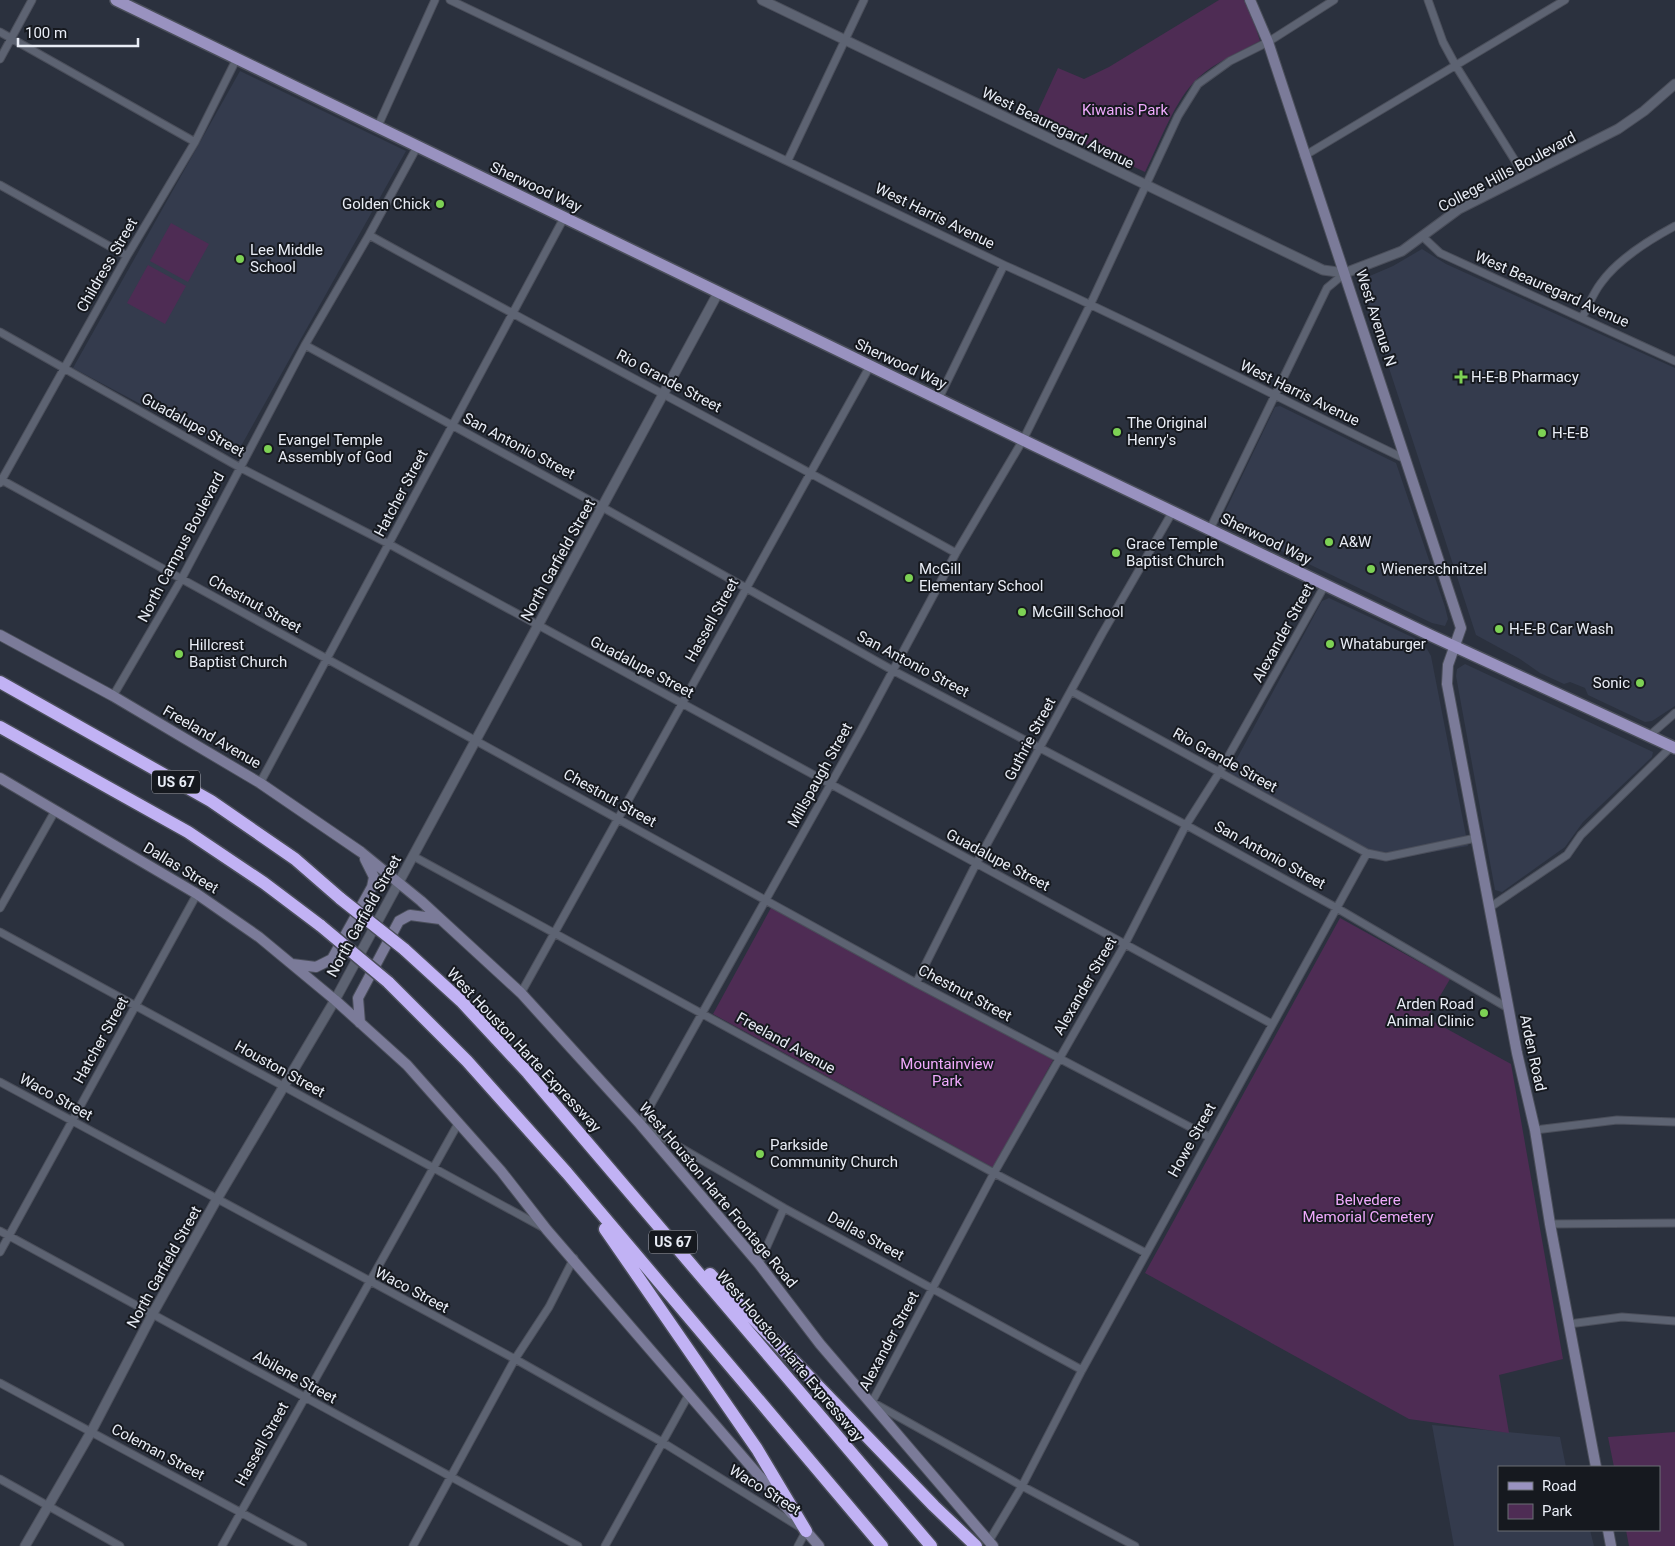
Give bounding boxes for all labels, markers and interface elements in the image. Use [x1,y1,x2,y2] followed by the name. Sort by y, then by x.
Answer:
[18,15,138,47] scale bar
[25,24,67,42] text: 100 m
[979,83,1137,173] street label: West Beauregard Avenue
[1082,101,1168,119] park label: Kiwanis Park
[1435,128,1579,216] street label: College Hills Boulevard
[487,158,585,216] street label: Sherwood Way
[872,179,998,253] street label: West Harris Avenue
[342,195,430,213] place label: Golden Chick
[434,198,446,210] marker: Golden Chick
[73,215,141,315] street label: Childress Street
[250,241,323,276] place label: Lee Middle School
[1472,247,1632,331] street label: West Beauregard Avenue
[234,253,246,265] marker: Lee Middle School
[1352,267,1400,369] street label: West Avenue N
[852,335,950,393] street label: Sherwood Way
[613,346,725,416] street label: Rio Grande Street
[1237,356,1363,430] street label: West Harris Avenue
[1471,368,1579,386] place label: H-E-B Pharmacy
[1455,371,1467,383] marker: H-E-B Pharmacy
[138,389,248,461] street label: Guadalupe Street
[460,409,578,483] street label: San Antonio Street
[1127,414,1207,449] place label: The Original Henry's
[1552,424,1589,442] place label: H-E-B
[1111,426,1123,438] marker: The Original Henry's
[1536,427,1548,439] marker: H-E-B
[278,431,392,466] place label: Evangel Temple Assembly of God
[262,443,274,455] marker: Evangel Temple Assembly of God
[370,446,432,540] street label: Hatcher Street
[134,469,228,625] street label: North Campus Boulevard
[517,496,599,624] street label: North Garfield Street
[1218,509,1314,569] street label: Sherwood Way
[1339,533,1371,551] place label: A&W
[1126,535,1224,570] place label: Grace Temple Baptist Church
[1323,536,1335,548] marker: A&W
[1110,547,1122,559] marker: Grace Temple Baptist Church
[919,560,1043,595] place label: McGill Elementary School
[1381,560,1487,578] place label: Wienerschnitzel
[1365,563,1377,575] marker: Wienerschnitzel
[205,571,305,637] street label: Chestnut Street
[903,572,915,584] marker: McGill Elementary School
[682,575,742,665] street label: Hassell Street
[1248,580,1318,685] street label: Alexander Street
[1032,603,1124,621] place label: McGill School
[1016,606,1028,618] marker: McGill School
[1509,620,1614,638] place label: H-E-B Car Wash
[1493,623,1505,635] marker: H-E-B Car Wash
[854,627,972,701] street label: San Antonio Street
[587,632,697,702] street label: Guadalupe Street
[1340,635,1426,653] place label: Whataburger
[189,636,287,671] place label: Hillcrest Baptist Church
[1324,638,1336,650] marker: Whataburger
[173,648,185,660] marker: Hillcrest Baptist Church
[1593,674,1630,692] place label: Sonic
[1634,677,1646,689] marker: Sonic
[1001,694,1059,784] street label: Guthrie Street
[160,702,264,772] street label: Freeland Avenue
[784,720,856,830] street label: Millspaugh Street
[1170,724,1280,796] street label: Rio Grande Street
[560,765,660,831] street label: Chestnut Street
[152,770,200,794] road number: US 67
[1211,817,1329,893] street label: San Antonio Street
[943,825,1053,895] street label: Guadalupe Street
[140,839,222,898] street label: Dallas Street
[323,852,405,980] street label: North Garfield Street
[1050,934,1120,1038] street label: Alexander Street
[915,961,1015,1025] street label: Chestnut Street
[443,964,605,1136] street label: West Houston Harte Expressway
[70,993,132,1086] street label: Hatcher Street
[1387,995,1474,1030] place label: Arden Road Animal Clinic
[1478,1007,1490,1019] marker: Arden Road Animal Clinic
[733,1008,839,1078] street label: Freeland Avenue
[1516,1013,1550,1093] street label: Arden Road
[232,1037,328,1101] street label: Houston Street
[900,1055,994,1090] park label: Mountainview Park
[16,1070,96,1125] street label: Waco Street
[635,1099,801,1291] street label: West Houston Harte Frontage Road
[1164,1100,1220,1180] street label: Howe Street
[770,1136,898,1171] place label: Parkside Community Church
[754,1148,766,1160] marker: Parkside Community Church
[1302,1191,1434,1226] park label: Belvedere Memorial Cemetery
[123,1203,205,1331] street label: North Garfield Street
[825,1208,907,1264] street label: Dallas Street
[649,1230,697,1254] road number: US 67
[372,1263,452,1317] street label: Waco Street
[713,1267,867,1445] street label: West Houston Harte Expressway
[855,1288,923,1394] street label: Alexander Street
[250,1347,340,1407] street label: Abilene Street
[232,1399,292,1489] street label: Hassell Street
[108,1420,208,1484] street label: Coleman Street
[726,1461,804,1519] street label: Waco Street
[1498,1466,1660,1531] legend
[1542,1477,1576,1495] text: Road
[1542,1502,1573,1520] text: Park

